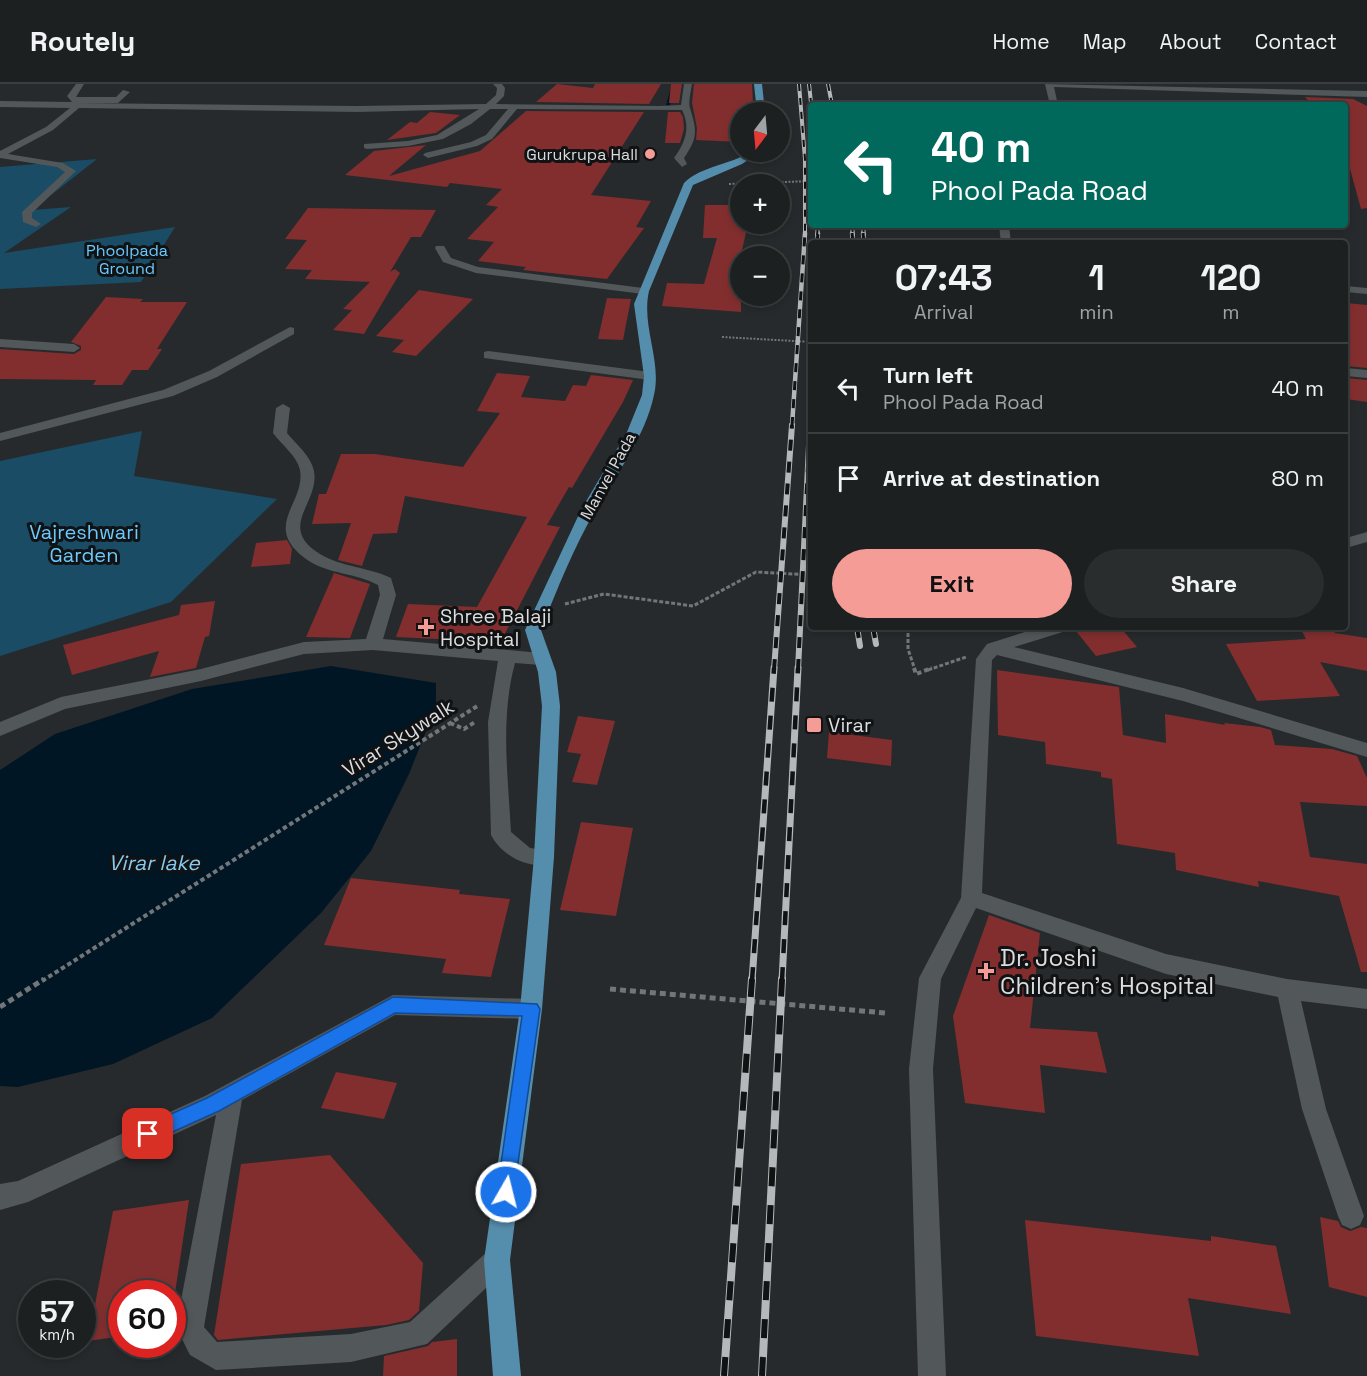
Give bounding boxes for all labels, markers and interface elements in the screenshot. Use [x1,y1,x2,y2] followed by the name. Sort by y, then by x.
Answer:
[30,23,135,59] text: Routely
[992,28,1050,55] text: Home
[1083,28,1127,55] text: Map
[1160,28,1222,55] text: About
[1255,28,1337,55] text: Contact
[730,102,790,162] north arrow
[730,102,790,306] map controls
[931,121,1031,174] text: 40 m
[832,126,910,204] icon: left
[526,144,638,165] place label: Gurukrupa Hall
[643,147,657,161] marker: Gurukrupa Hall
[931,173,1148,208] text: Phool Pada Road
[730,174,790,234] button: +
[86,240,168,279] park label: Phoolpada Ground
[730,246,790,306] button: −
[895,255,993,301] text: 07:43
[1088,255,1105,301] text: 1
[1200,255,1261,301] text: 120
[914,299,973,325] text: Arrival
[1079,299,1114,325] text: min
[1222,299,1239,325] text: m
[883,361,973,389] text: Turn left
[832,372,865,405] icon: left
[1272,374,1324,402] text: 40 m
[883,389,1044,415] text: Phool Pada Road
[575,429,641,523] street label: Manvel Pada
[832,462,865,495] icon: arrive
[883,464,1100,492] text: Arrive at destination
[1272,464,1324,492] text: 80 m
[29,519,139,568] park label: Vajreshwari Garden
[832,549,1072,618] button: Exit
[1084,549,1324,618] button: Share
[440,603,551,652] place label: Shree Balaji Hospital
[417,618,435,636] marker: Shree Balaji Hospital
[337,693,459,783] street label: Virar Skywalk
[828,712,872,738] place label: Virar
[805,716,823,734] marker: Virar
[108,849,201,876] water label: Virar lake
[1000,942,1214,1001] place label: Dr. Joshi Children's Hospital
[977,962,995,980] marker: Dr. Joshi Children's Hospital
[122,1108,173,1159] pin
[131,1117,164,1150] icon: arrive
[474,1160,538,1224] position arrow
[108,1280,186,1358] speed limit sign: 60
[40,1292,74,1331] text: 57
[39,1325,75,1344] text: km/h

